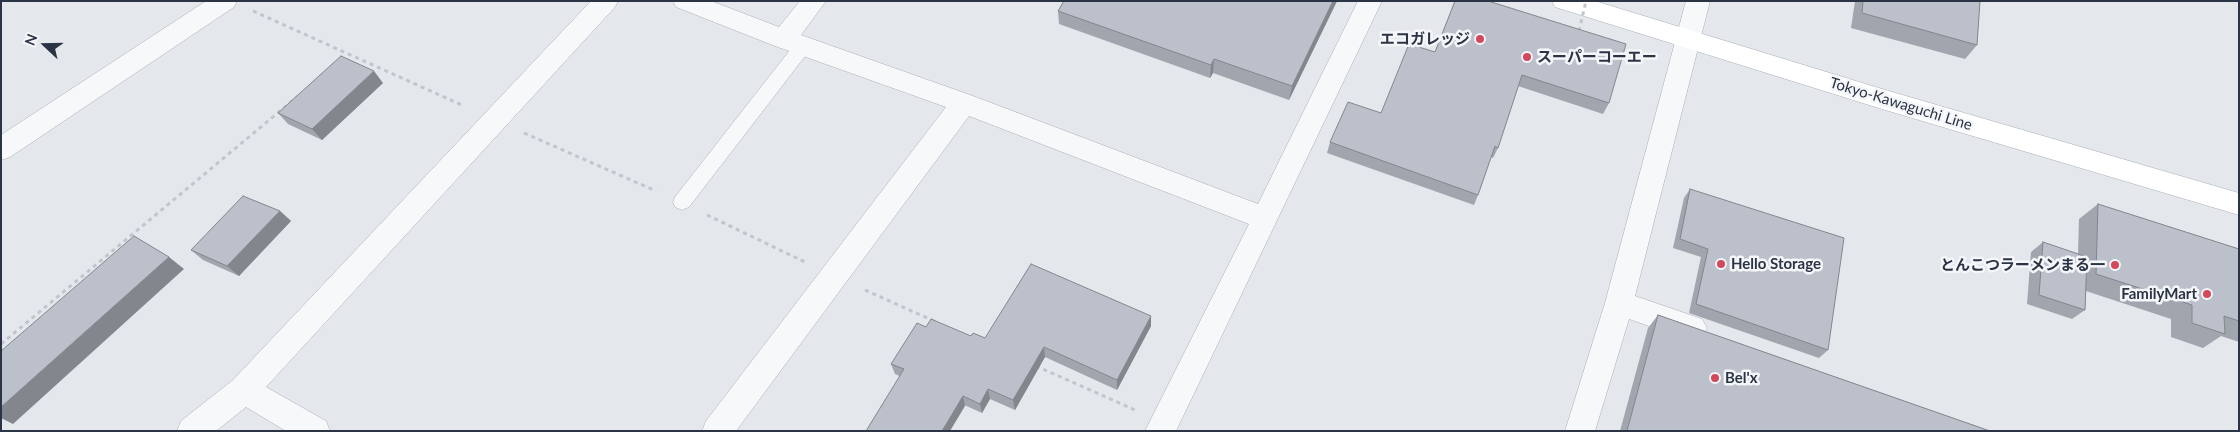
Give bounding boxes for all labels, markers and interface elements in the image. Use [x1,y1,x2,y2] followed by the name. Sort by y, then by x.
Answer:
[20,20,70,70] north arrow
[1380,30,1470,48] place label: エコガレッジ
[21,31,40,48] text: N
[1474,33,1486,45] marker: エコガレッジ
[1537,48,1657,66] place label: スーパーコーエー
[1521,51,1533,63] marker: スーパーコーエー
[1828,74,1974,134] street label: Tokyo-Kawaguchi Line
[1731,255,1821,273] place label: Hello Storage
[1940,256,2105,274] place label: とんこつラーメンまる一
[1715,258,1727,270] marker: Hello Storage
[2109,259,2121,271] marker: とんこつラーメンまる一
[2121,285,2197,303] place label: FamilyMart
[2201,288,2213,300] marker: FamilyMart
[1725,369,1758,387] place label: Bel'x
[1709,372,1721,384] marker: Bel'x

